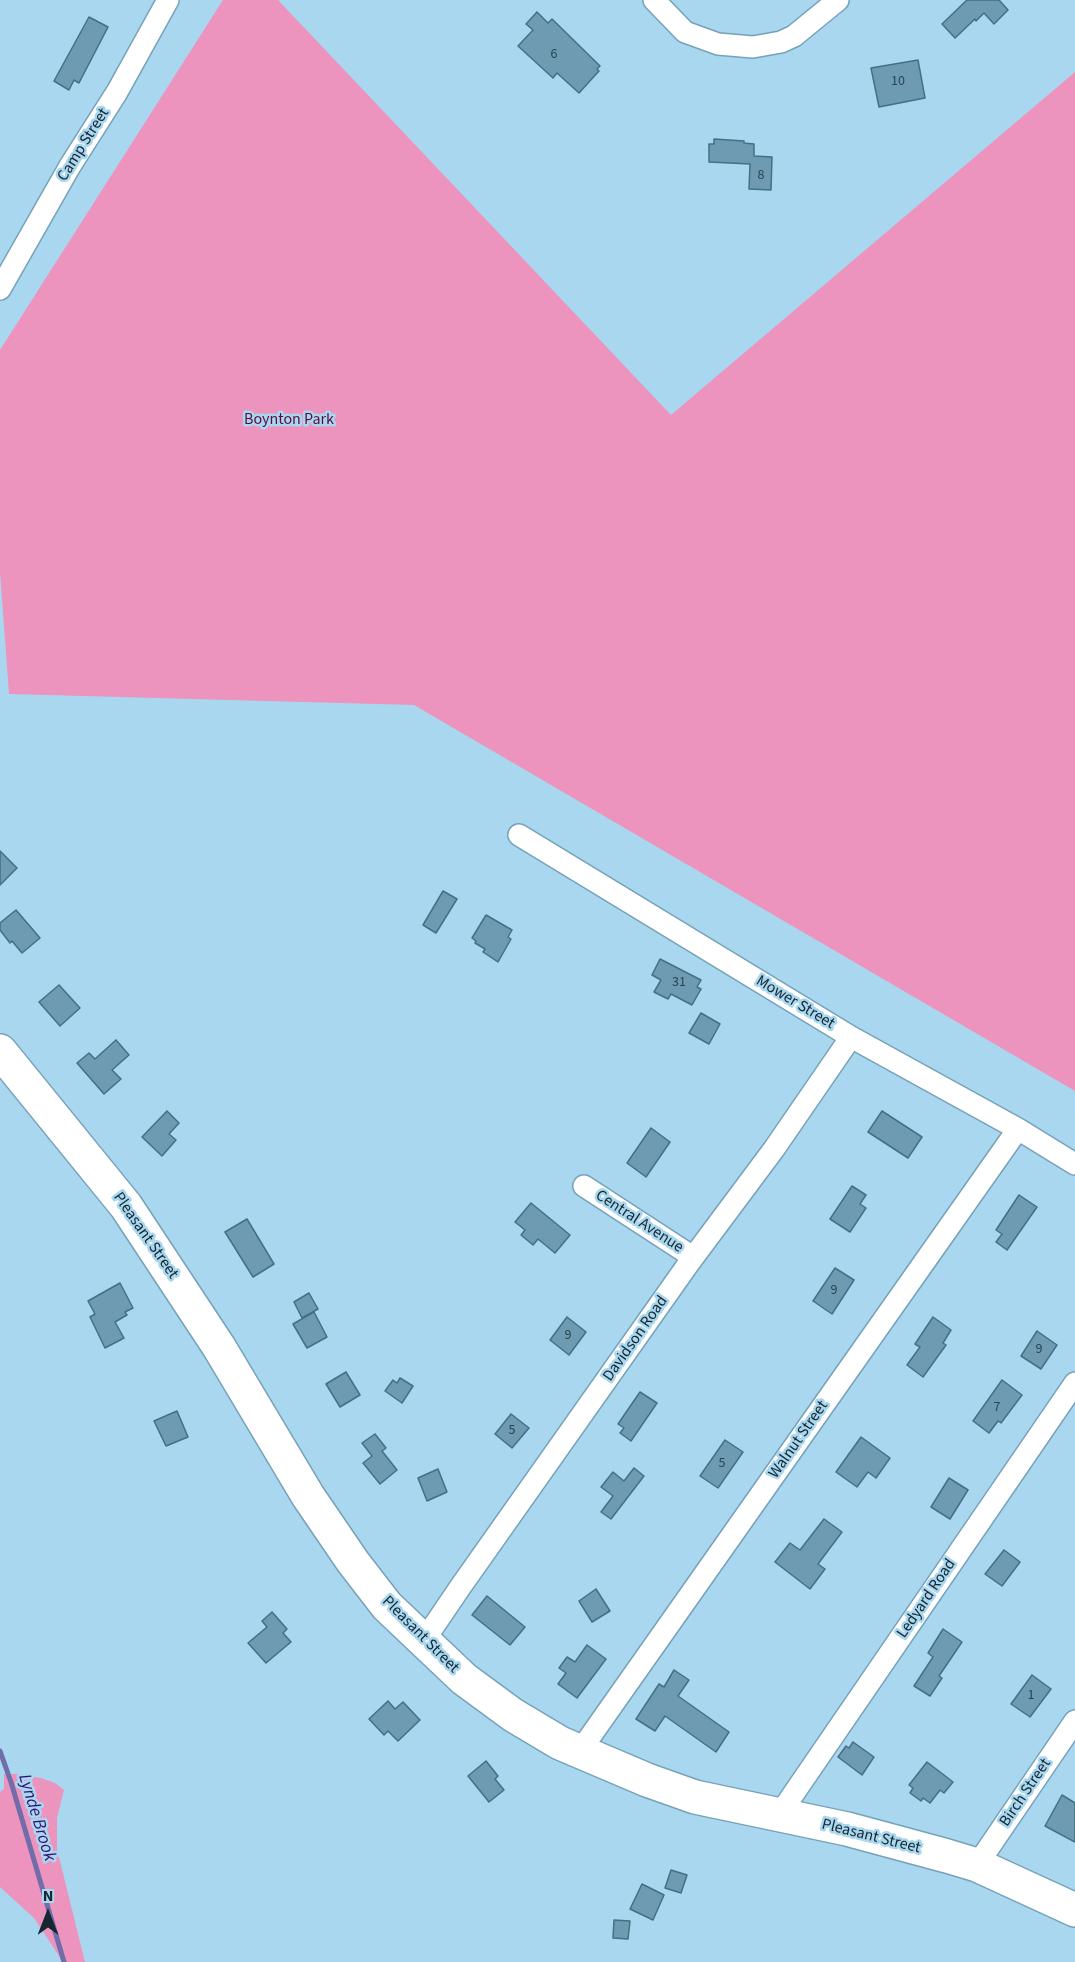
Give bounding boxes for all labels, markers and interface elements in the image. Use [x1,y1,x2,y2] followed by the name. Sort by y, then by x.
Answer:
[551,47,557,63] house number: 6
[891,74,905,90] house number: 10
[54,105,114,185] street label: Camp Street
[758,168,764,184] house number: 8
[244,410,334,430] park label: Boynton Park
[752,972,838,1034] street label: Mower Street
[672,975,686,991] house number: 31
[591,1186,687,1258] street label: Central Avenue
[108,1189,182,1283] street label: Pleasant Street
[831,1283,837,1299] house number: 9
[599,1293,673,1385] street label: Davidson Road
[565,1328,571,1344] house number: 9
[1036,1342,1042,1358] house number: 9
[765,1397,833,1483] street label: Walnut Street
[994,1400,1000,1416] house number: 7
[509,1423,515,1439] house number: 5
[719,1456,725,1472] house number: 5
[893,1556,961,1642] street label: Ledyard Road
[377,1592,463,1678] street label: Pleasant Street
[1028,1688,1034,1704] house number: 1
[996,1755,1056,1831] street label: Birch Street
[12,1772,60,1864] water label: Lynde Brook
[820,1815,922,1859] street label: Pleasant Street
[18,1884,78,1944] north arrow
[43,1885,53,1907] text: N

